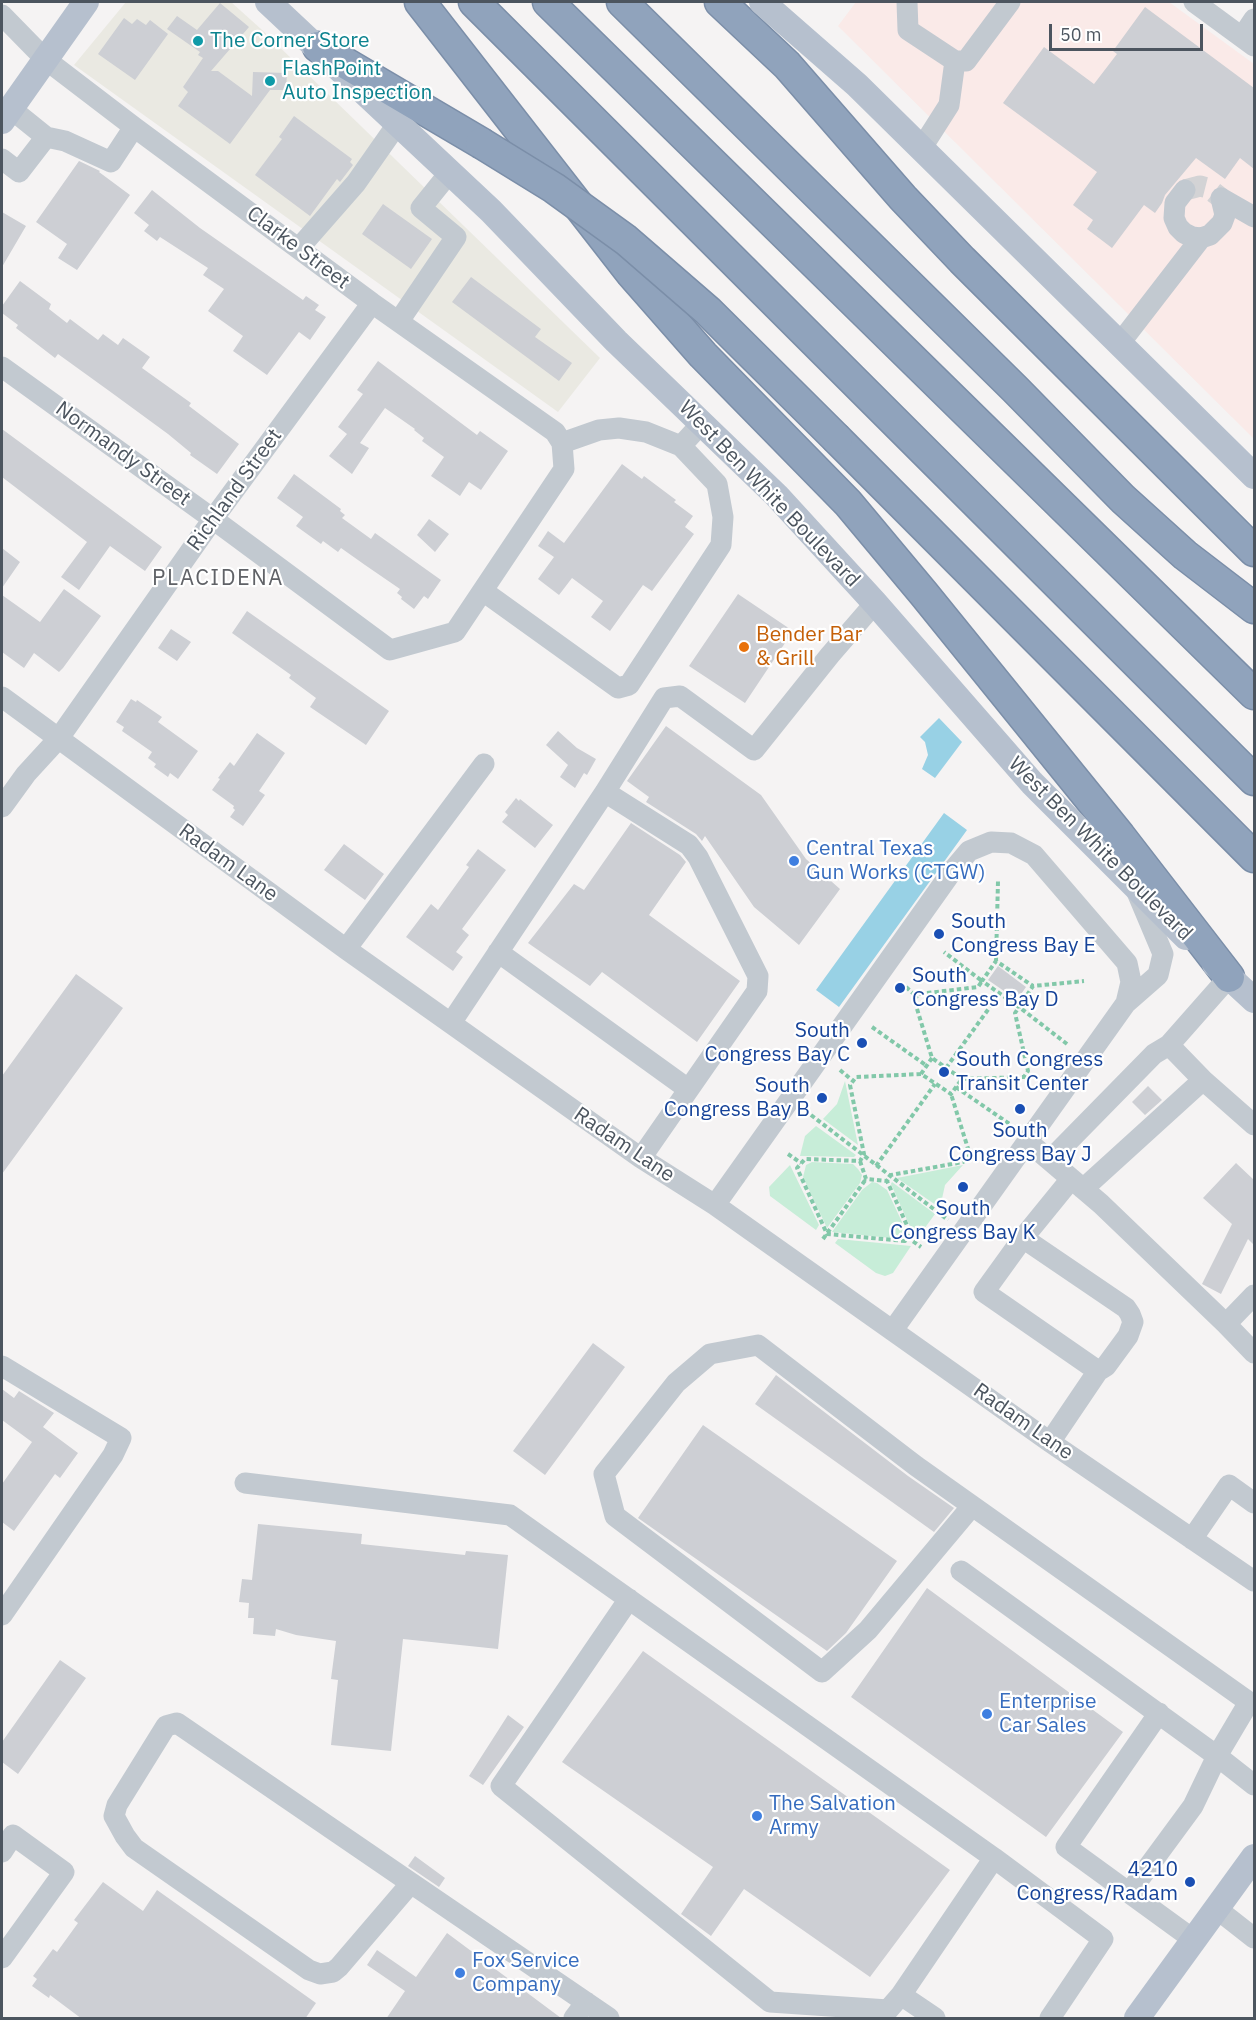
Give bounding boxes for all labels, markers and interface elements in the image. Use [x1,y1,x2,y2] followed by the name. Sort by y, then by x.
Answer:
[1052,12,1206,50] scale bar
[1060,23,1102,46] text: 50 m
[210,28,369,54] place label: The Corner Store
[191,34,205,48] marker: The Corner Store
[282,56,433,106] place label: FlashPoint Auto Inspection
[263,74,277,88] marker: FlashPoint Auto Inspection
[242,201,354,295] street label: Clarke Street
[673,395,865,593] street label: West Ben White Boulevard
[50,396,196,512] street label: Normandy Street
[182,424,288,556] street label: Richland Street
[152,566,284,592] district label: PLACIDENA
[756,622,862,672] place label: Bender Bar & Grill
[737,640,751,654] marker: Bender Bar & Grill
[1003,752,1197,946] street label: West Ben White Boulevard
[174,819,282,907] street label: Radam Lane
[806,836,985,886] place label: Central Texas Gun Works (CTGW)
[787,854,801,868] marker: Central Texas Gun Works (CTGW)
[951,909,1096,959] place label: South Congress Bay E
[932,927,946,941] marker: South Congress Bay E
[912,963,1059,1013] place label: South Congress Bay D
[893,981,907,995] marker: South Congress Bay D
[704,1018,850,1068] place label: South Congress Bay C
[855,1036,869,1050] marker: South Congress Bay C
[956,1047,1103,1097] place label: South Congress Transit Center
[937,1065,951,1079] marker: South Congress Transit Center
[664,1073,810,1123] place label: South Congress Bay B
[815,1091,829,1105] marker: South Congress Bay B
[569,1102,679,1188] street label: Radam Lane
[1013,1102,1027,1116] marker: South Congress Bay J
[948,1118,1092,1168] place label: South Congress Bay J
[956,1180,970,1194] marker: South Congress Bay K
[890,1196,1036,1246] place label: South Congress Bay K
[968,1378,1078,1466] street label: Radam Lane
[999,1689,1097,1739] place label: Enterprise Car Sales
[980,1707,994,1721] marker: Enterprise Car Sales
[769,1791,896,1841] place label: The Salvation Army
[750,1809,764,1823] marker: The Salvation Army
[1017,1857,1178,1907] place label: 4210 Congress/Radam
[1183,1875,1197,1889] marker: 4210 Congress/Radam
[472,1948,580,1998] place label: Fox Service Company
[453,1966,467,1980] marker: Fox Service Company

